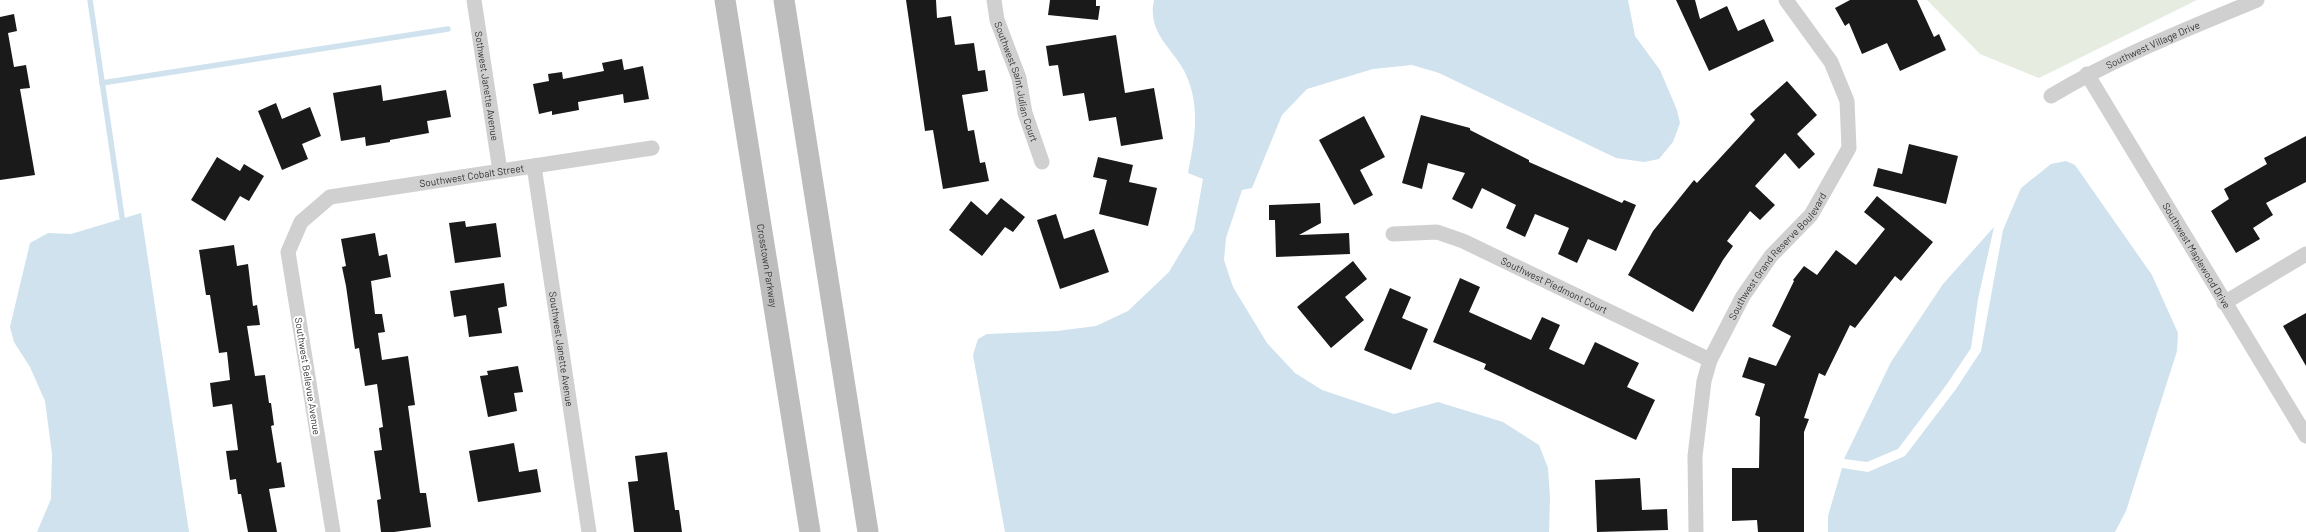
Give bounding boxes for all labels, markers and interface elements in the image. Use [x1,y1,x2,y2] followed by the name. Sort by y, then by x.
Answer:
[2104,18,2201,71] street label: Southwest Village Drive
[992,20,1041,144] street label: Southwest Saint Julian Court
[473,30,501,142] street label: Sothwest Janette Avenue
[419,161,525,189] street label: Southwest Cobalt Street
[1726,190,1829,322] street label: Southwest Grand Reserve Boulevard
[2160,200,2233,310] street label: Southwest Maplewood Drive
[755,223,780,309] street label: Crosstown Parkway
[1499,254,1610,316] street label: Southwest Piedmont Court
[547,291,576,407] street label: Southwest Janette Avenue
[293,316,323,436] street label: Southwest Bellevue Avenue

